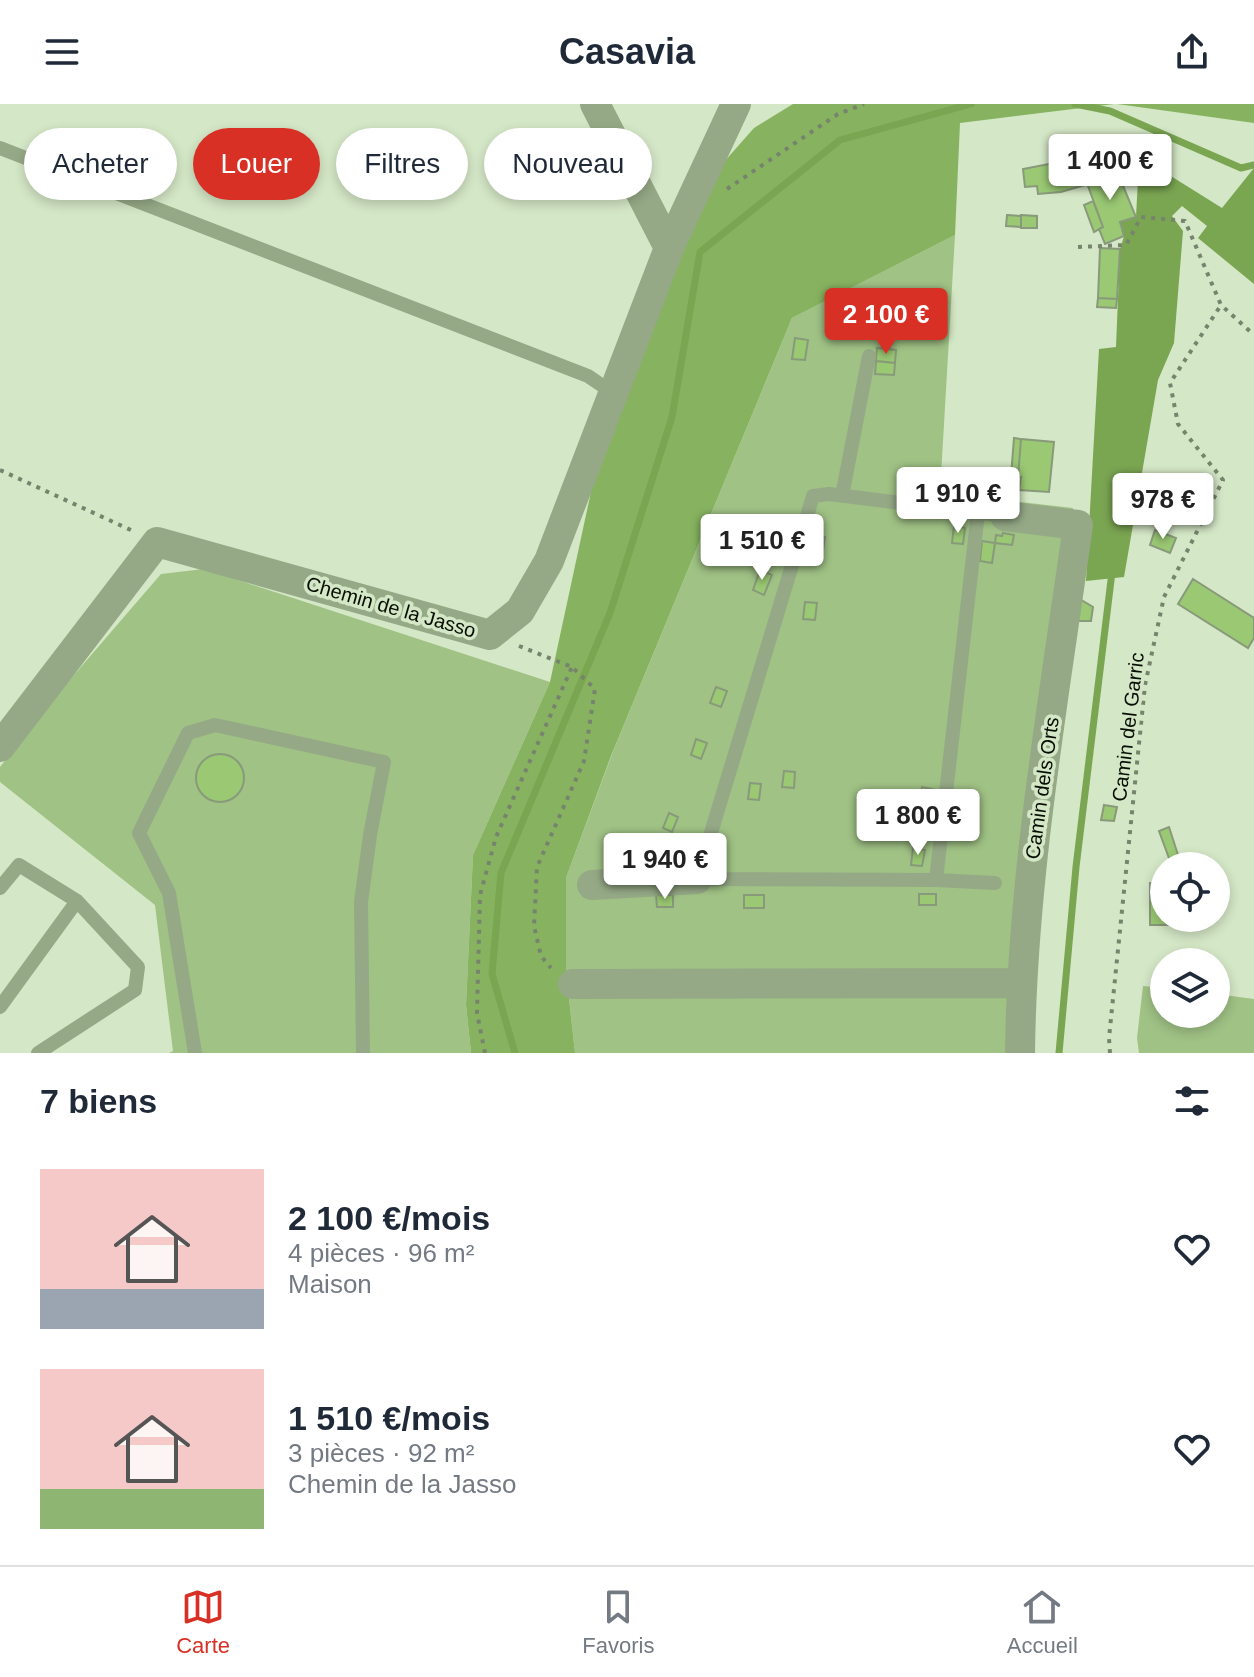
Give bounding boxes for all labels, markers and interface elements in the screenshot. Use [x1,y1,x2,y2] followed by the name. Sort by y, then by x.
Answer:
[40,30,84,74] icon: menu
[1170,30,1214,74] icon: share
[559,31,695,72] text: Casavia
[24,128,177,200] chip: Acheter
[193,128,320,200] chip: Louer
[336,128,468,200] chip: Filtres
[484,128,652,200] chip: Nouveau
[1036,134,1184,202] pin: 1 400 €
[1067,145,1153,175] text: 1 400 €
[812,288,960,356] pin: 2 100 €
[843,299,929,329] text: 2 100 €
[884,467,1032,535] pin: 1 910 €
[1107,473,1219,541] pin: 978 €
[915,478,1001,508] text: 1 910 €
[1130,484,1196,514] text: 978 €
[688,514,836,582] pin: 1 510 €
[719,525,805,555] text: 1 510 €
[304,572,478,642] street label: Chemin de la Jasso
[1108,651,1148,803] street label: Camin del Garric
[1021,715,1063,861] street label: Camin dels Orts
[844,789,992,857] pin: 1 800 €
[875,800,961,830] text: 1 800 €
[591,833,739,901] pin: 1 940 €
[622,844,708,874] text: 1 940 €
[1150,852,1230,1028] map controls
[1150,852,1230,932] button: locate
[1150,948,1230,1028] button: layers
[1170,1079,1214,1123] icon: filters
[40,1082,157,1120] text: 7 biens
[288,1199,490,1237] text: 2 100 €/mois
[104,1201,200,1297] icon: home
[1170,1227,1214,1271] icon: heart
[288,1238,474,1268] text: 4 pièces · 96 m²
[288,1269,372,1299] text: Maison
[288,1399,490,1437] text: 1 510 €/mois
[104,1401,200,1497] icon: home
[1170,1427,1214,1471] icon: heart
[288,1438,474,1468] text: 3 pièces · 92 m²
[288,1469,516,1499] text: Chemin de la Jasso
[176,1585,230,1659] tab: Carte
[582,1585,654,1659] tab: Favoris
[1007,1585,1078,1659] tab: Accueil

